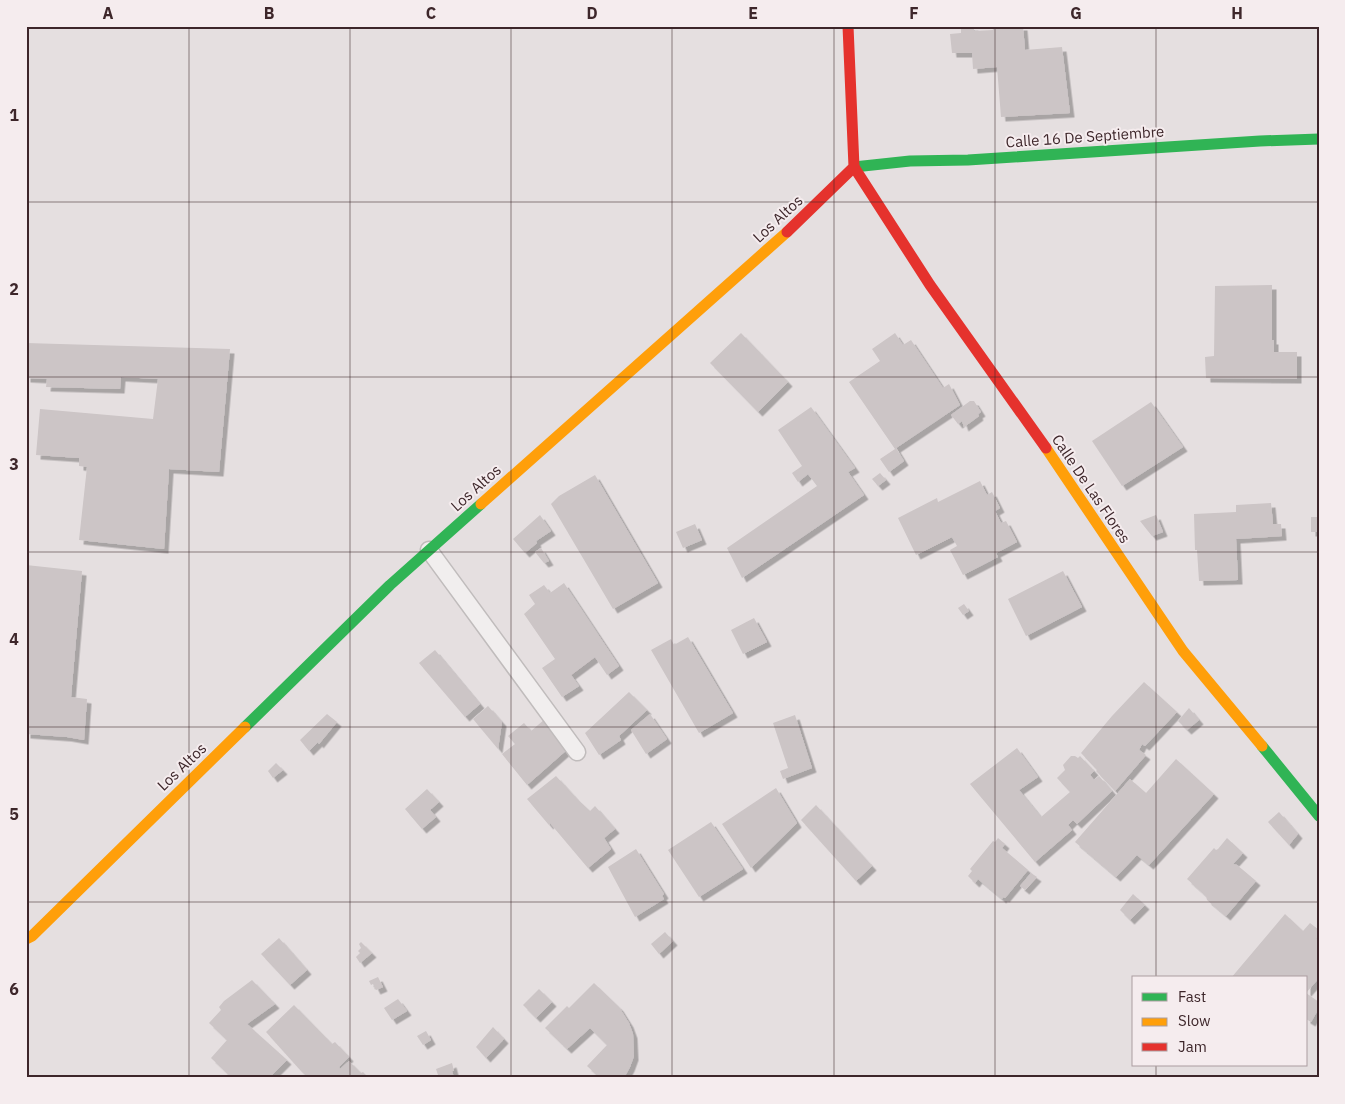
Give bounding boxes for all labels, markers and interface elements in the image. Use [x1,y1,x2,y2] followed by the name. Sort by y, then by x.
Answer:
[103,3,114,23] text: A
[264,3,275,23] text: B
[426,3,436,23] text: C
[586,3,598,23] text: D
[748,3,758,23] text: E
[909,3,919,23] text: F
[1070,3,1082,23] text: G
[1231,3,1243,23] text: H
[9,105,19,125] text: 1
[1005,121,1165,152] street label: Calle 16 De Septiembre
[749,191,806,246] street label: Los Altos
[9,279,19,299] text: 2
[1048,431,1135,547] street label: Calle De Las Flores
[9,454,19,474] text: 3
[447,460,505,515] street label: Los Altos
[9,629,19,649] text: 4
[153,739,210,795] street label: Los Altos
[9,804,19,824] text: 5
[1132,976,1308,1066] legend
[9,979,19,999] text: 6
[1178,987,1206,1006] text: Fast
[1178,1011,1211,1030] text: Slow
[1178,1037,1207,1056] text: Jam

